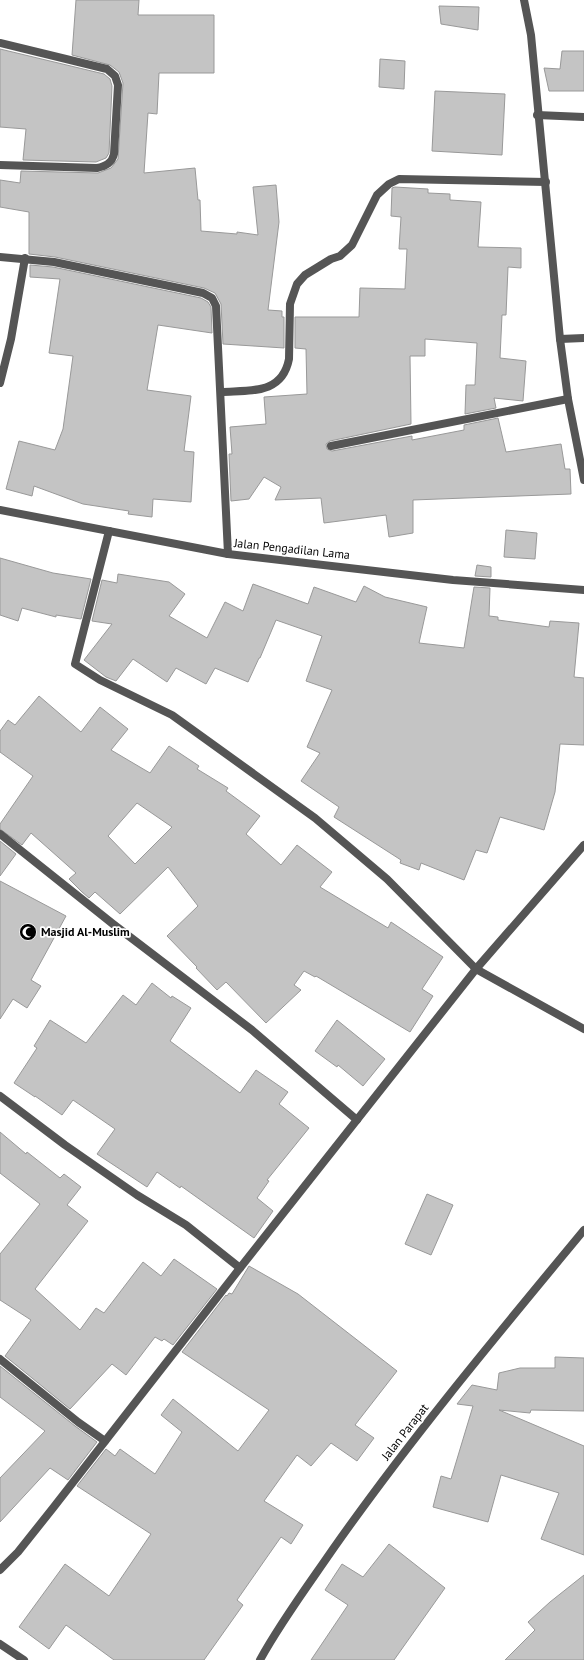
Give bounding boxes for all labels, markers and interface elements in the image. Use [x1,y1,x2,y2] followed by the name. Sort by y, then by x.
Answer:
[232,535,351,562] street label: Jalan Pengadilan Lama
[18,922,38,942] mosque icon: Masjid Al-Muslim
[41,924,130,939] place label: Masjid Al-Muslim
[377,1400,431,1464] street label: Jalan Parapat

